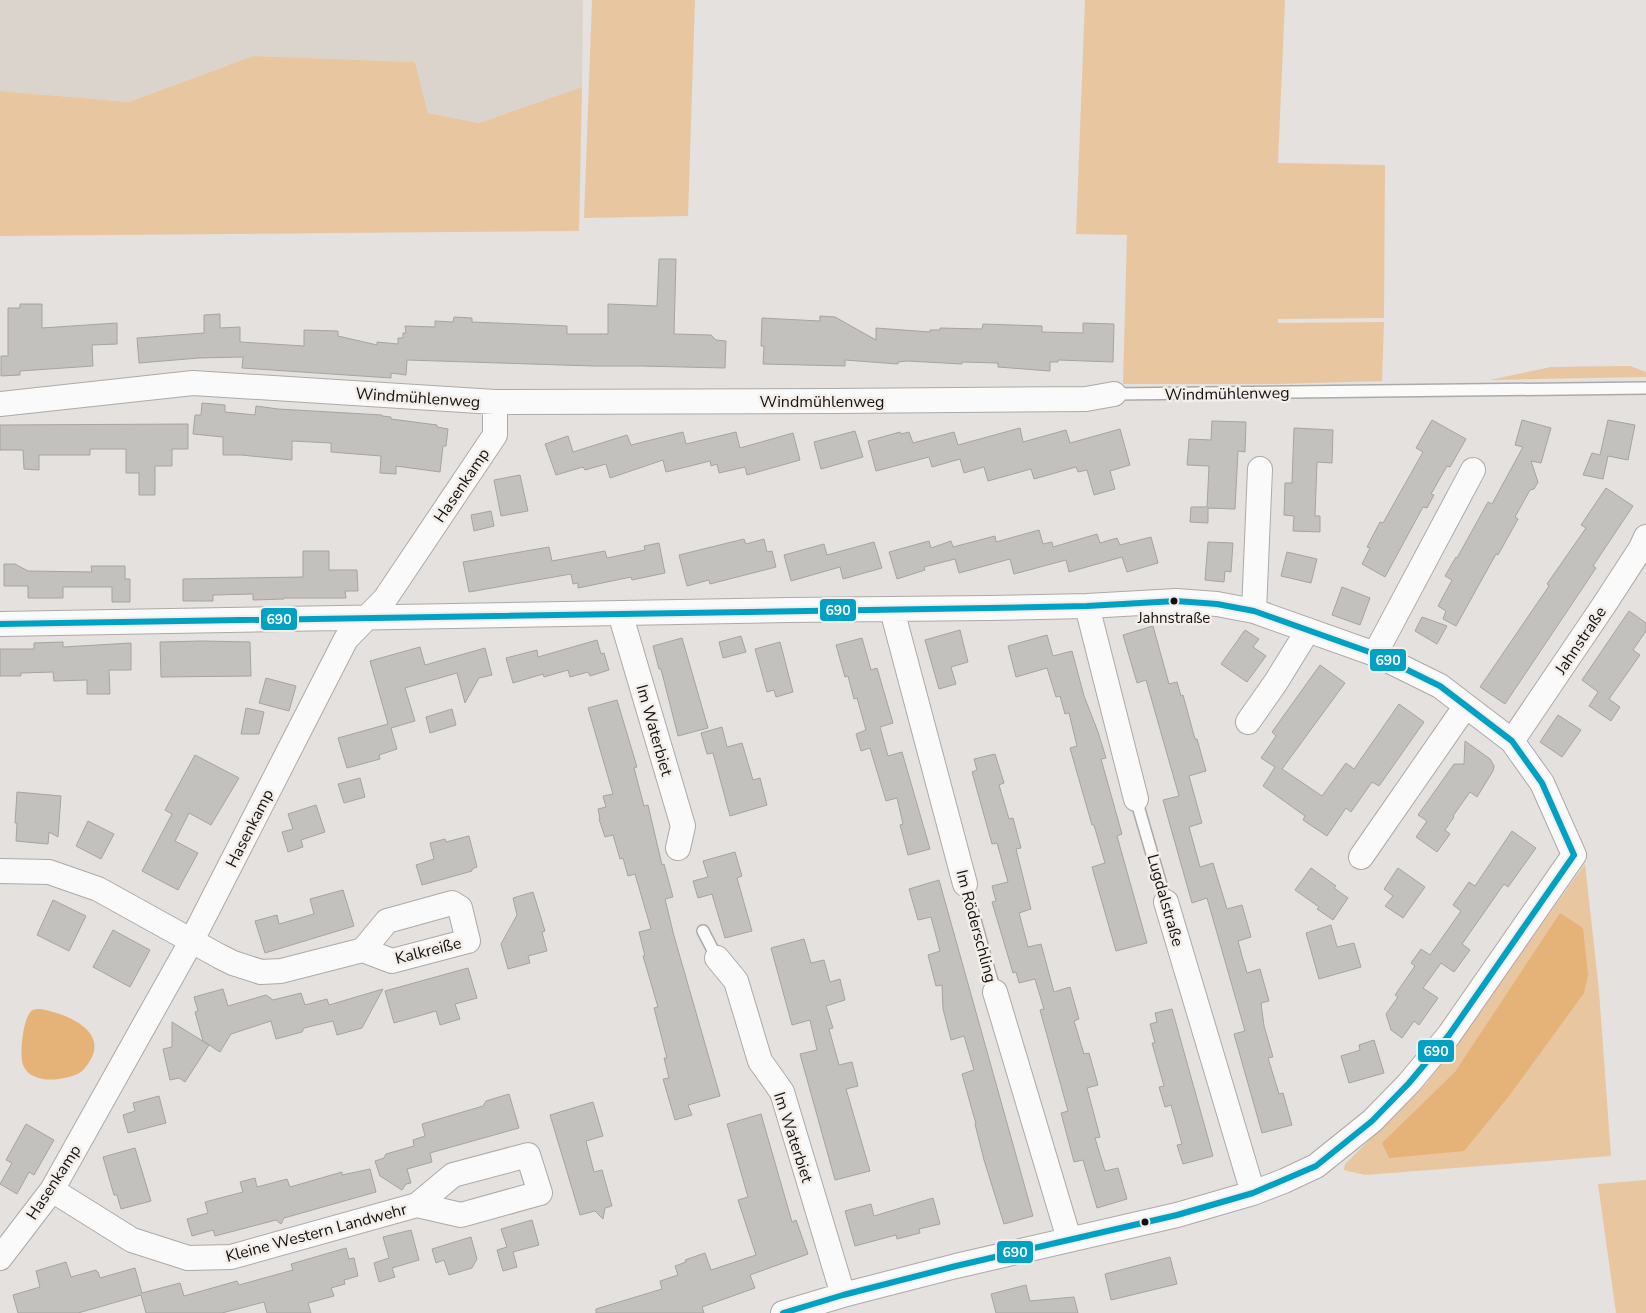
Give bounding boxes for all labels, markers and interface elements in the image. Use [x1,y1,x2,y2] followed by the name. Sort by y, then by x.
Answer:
[1164,382,1290,406] street label: Windmühlenweg
[355,383,481,413] street label: Windmühlenweg
[760,391,884,413] street label: Windmühlenweg
[429,444,495,527] street label: Hasenkamp
[1169,596,1179,606] marker: Jahnstraße
[819,598,857,622] line badge: 690
[825,601,851,620] text: 690
[1549,602,1612,680] street label: Jahnstraße
[260,607,298,631] line badge: 690
[1137,608,1210,628] place label: Jahnstraße
[266,610,292,629] text: 690
[1369,648,1407,672] line badge: 690
[1375,651,1401,670] text: 690
[631,682,678,779] street label: Im Waterbiet
[221,785,279,871] street label: Hasenkamp
[1141,852,1189,949] street label: Lugdalstraße
[950,867,1002,985] street label: Im Röderschling
[393,932,464,970] street label: Kalkreiße
[1417,1039,1455,1063] line badge: 690
[1423,1042,1449,1061] text: 690
[768,1089,818,1186] street label: Im Waterbiet
[21,1141,86,1224] street label: Hasenkamp
[223,1198,409,1268] street label: Kleine Western Landwehr
[1140,1217,1150,1227] unlabelled marker
[996,1240,1034,1264] line badge: 690
[1002,1243,1028,1262] text: 690

